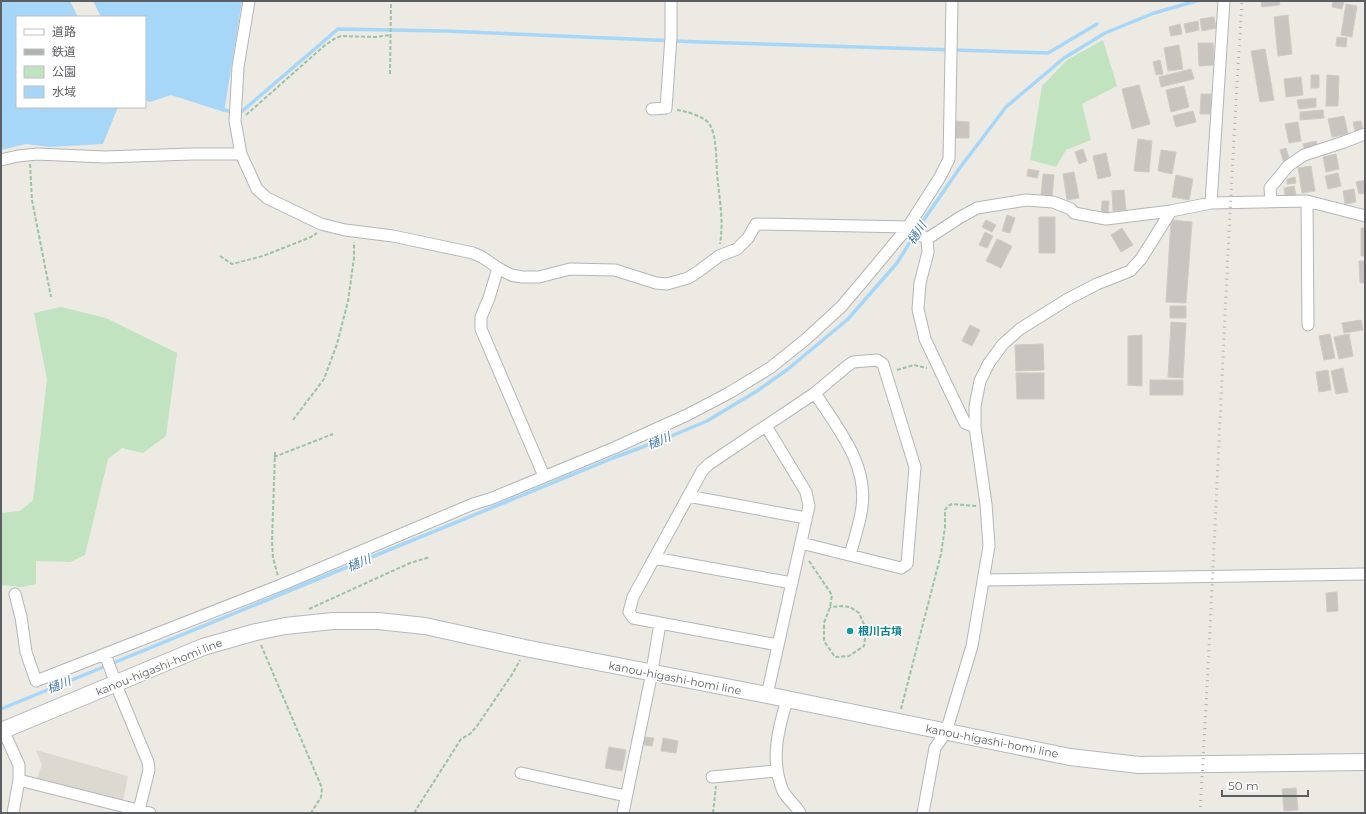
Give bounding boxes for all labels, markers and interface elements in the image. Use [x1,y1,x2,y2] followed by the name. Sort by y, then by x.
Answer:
[16,16,146,108] legend
[52,24,76,39] text: 道路
[52,44,76,59] text: 鉄道
[52,64,76,79] text: 公園
[52,84,76,99] text: 水域
[904,217,930,247] water label: 樋川
[645,428,675,452] water label: 樋川
[345,550,375,574] water label: 樋川
[858,624,902,638] place label: 根川古墳
[845,626,855,636] marker: 根川古墳
[94,635,225,699] street label: kanou-higashi-homi line
[607,658,743,698] street label: kanou-higashi-homi line
[45,672,75,696] water label: 樋川
[924,721,1060,761] street label: kanou-higashi-homi line
[1222,772,1308,798] scale bar
[1228,778,1259,793] text: 50 m

